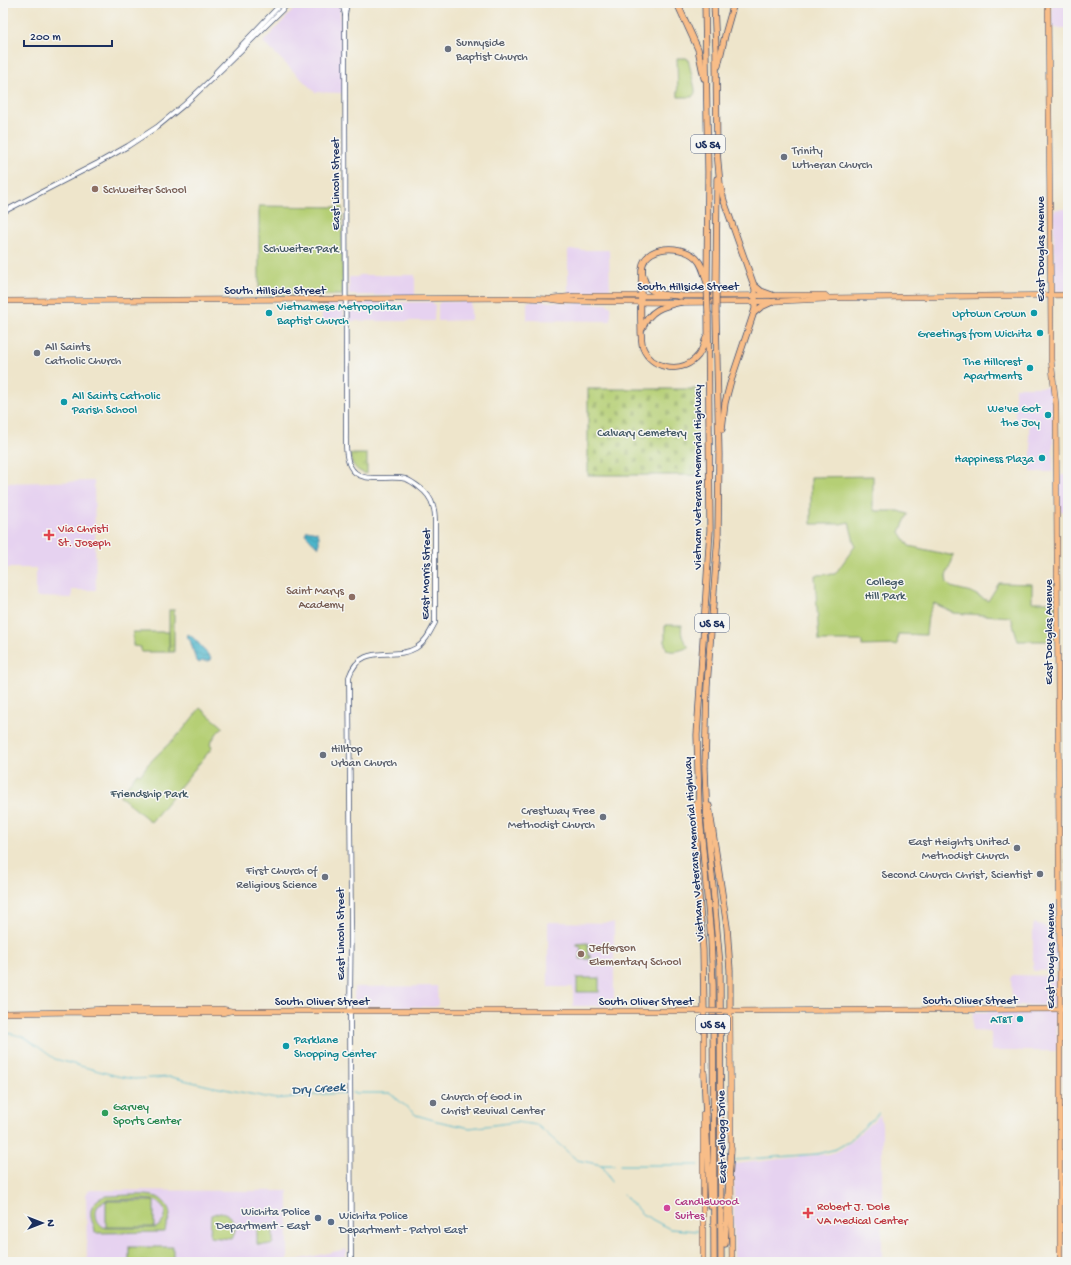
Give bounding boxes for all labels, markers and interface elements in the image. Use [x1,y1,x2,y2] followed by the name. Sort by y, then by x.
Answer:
[24,22,112,48] scale bar
[30,31,61,45] text: 200 m
[455,37,528,65] place label: Sunnyside Baptist Church
[443,44,453,54] marker: Sunnyside Baptist Church
[691,135,725,153] road number: US 54
[330,137,344,230] street label: East Lincoln Street
[791,145,873,173] place label: Trinity Lutheran Church
[779,152,789,162] marker: Trinity Lutheran Church
[90,184,100,194] marker: Schweiter School
[103,184,187,198] place label: Schweiter School
[1035,195,1049,302] street label: East Douglas Avenue
[263,243,340,257] park label: Schweiter Park
[637,281,740,295] street label: South Hillside Street
[224,285,327,299] street label: South Hillside Street
[276,301,403,329] place label: Vietnamese Metropolitan Baptist Church
[264,308,274,318] marker: Vietnamese Metropolitan Baptist Church
[952,308,1026,322] place label: Uptown Crown
[1029,308,1039,318] marker: Uptown Crown
[918,328,1032,342] place label: Greetings from Wichita
[1035,328,1045,338] marker: Greetings from Wichita
[45,341,122,369] place label: All Saints Catholic Church
[32,348,42,358] marker: All Saints Catholic Church
[962,356,1023,384] place label: The Hillcrest Apartments
[1025,363,1035,373] marker: The Hillcrest Apartments
[692,385,706,570] street label: Vietnam Veterans Memorial Highway
[71,390,161,418] place label: All Saints Catholic Parish School
[59,397,69,407] marker: All Saints Catholic Parish School
[988,403,1041,431] place label: We've Got the Joy
[1043,410,1053,420] marker: We've Got the Joy
[597,427,687,441] park label: Calvary Cemetery
[955,453,1034,467] place label: Happiness Plaza
[1037,453,1047,463] marker: Happiness Plaza
[57,523,111,551] place label: Via Christi St. Joseph
[419,527,435,620] street label: East Morris Street
[43,529,55,541] marker: Via Christi St. Joseph
[865,576,907,604] park label: College Hill Park
[1043,578,1057,685] street label: East Douglas Avenue
[286,585,345,613] place label: Saint Marys Academy
[347,592,357,602] marker: Saint Marys Academy
[695,614,729,632] road number: US 54
[331,743,398,771] place label: Hilltop Urban Church
[318,750,328,760] marker: Hilltop Urban Church
[682,756,708,943] street label: Vietnam Veterans Memorial Highway
[109,788,189,802] park label: Friendship Park
[508,805,596,833] place label: Crestway Free Methodist Church
[598,812,608,822] marker: Crestway Free Methodist Church
[908,836,1010,864] place label: East Heights United Methodist Church
[1012,843,1022,853] marker: East Heights United Methodist Church
[236,865,318,893] place label: First Church of Religious Science
[881,869,1033,883] place label: Second Church Christ, Scientist
[1035,869,1045,879] marker: Second Church Christ, Scientist
[320,872,330,882] marker: First Church of Religious Science
[335,887,349,980] street label: East Lincoln Street
[1045,902,1059,1009] street label: East Douglas Avenue
[589,942,682,970] place label: Jefferson Elementary School
[576,949,586,959] marker: Jefferson Elementary School
[923,995,1018,1009] street label: South Oliver Street
[275,996,370,1010] street label: South Oliver Street
[599,996,694,1010] street label: South Oliver Street
[990,1014,1013,1028] place label: AT&T
[1015,1014,1025,1024] marker: AT&T
[696,1015,730,1033] road number: US 54
[293,1034,378,1062] place label: Parklane Shopping Center
[281,1041,291,1051] marker: Parklane Shopping Center
[291,1080,347,1099] water label: Dry Creek
[715,1089,731,1184] street label: East Kellogg Drive
[441,1091,546,1119] place label: Church of God in Christ Revival Center
[428,1098,438,1108] marker: Church of God in Christ Revival Center
[113,1101,183,1129] place label: Garvey Sports Center
[100,1108,110,1118] marker: Garvey Sports Center
[675,1196,739,1224] place label: Candlewood Suites
[816,1201,909,1229] place label: Robert J. Dole VA Medical Center
[22,1203,62,1243] north arrow
[662,1203,672,1213] marker: Candlewood Suites
[215,1206,311,1234] place label: Wichita Police Department - East
[802,1207,814,1219] marker: Robert J. Dole VA Medical Center
[338,1210,468,1238] place label: Wichita Police Department - Patrol East
[313,1213,323,1223] marker: Wichita Police Department - East
[326,1217,336,1227] marker: Wichita Police Department - Patrol East
[44,1219,56,1227] text: N

